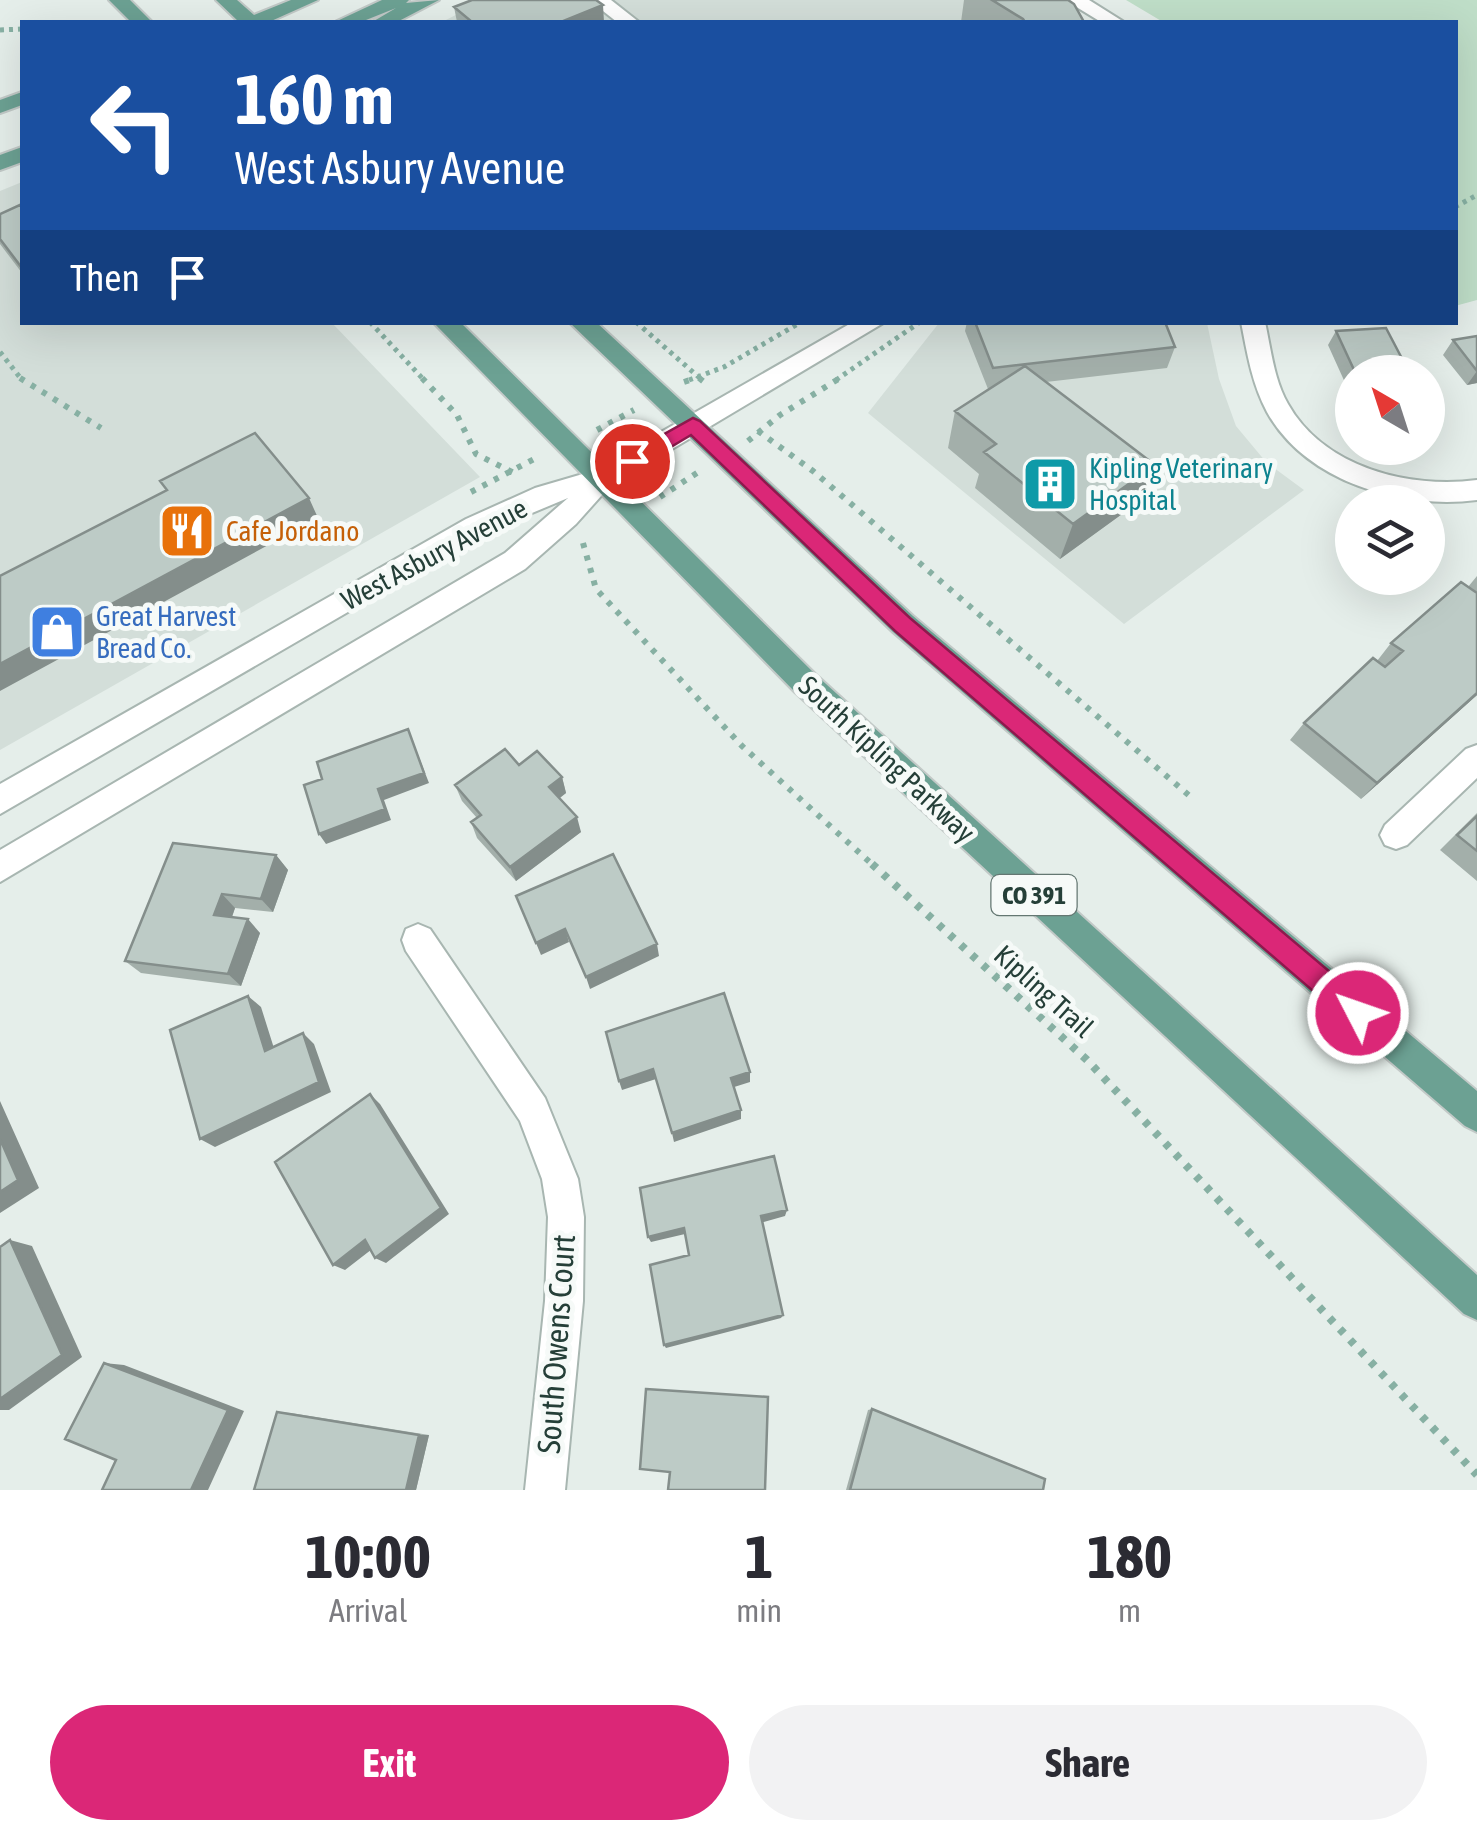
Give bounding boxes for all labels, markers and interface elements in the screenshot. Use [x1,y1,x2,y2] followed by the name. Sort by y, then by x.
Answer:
[235,59,394,139] text: 160 m
[70,60,200,190] icon: left
[235,142,565,194] text: West Asbury Avenue
[160,250,215,305] icon: arrive
[70,256,140,299] text: Then
[1335,355,1445,465] north arrow
[1335,355,1445,595] map controls
[590,419,675,504] pin
[605,434,660,489] icon: arrive
[1089,452,1273,516] place label: Kipling Veterinary Hospital
[1020,454,1080,514] building icon: Kipling Veterinary Hospital
[1335,485,1445,595] button: layers
[336,492,532,616] street label: West Asbury Avenue
[157,501,217,561] restaurant icon: Cafe Jordano
[226,515,359,547] place label: Cafe Jordano
[96,600,236,664] place label: Great Harvest Bread Co.
[27,602,87,662] shop icon: Great Harvest Bread Co.
[793,669,981,849] street label: South Kipling Parkway
[992,875,1076,915] road number: CO 391
[988,938,1100,1044] street label: Kipling Trail
[1306,961,1410,1065] position arrow
[530,1233,582,1455] street label: South Owens Court
[305,1522,431,1591] text: 10:00
[745,1522,773,1591] text: 1
[1087,1522,1172,1591] text: 180
[329,1592,407,1629] text: Arrival
[736,1592,782,1629] text: min
[1118,1592,1141,1629] text: m
[50,1705,729,1820] button: Exit
[749,1705,1427,1820] button: Share

